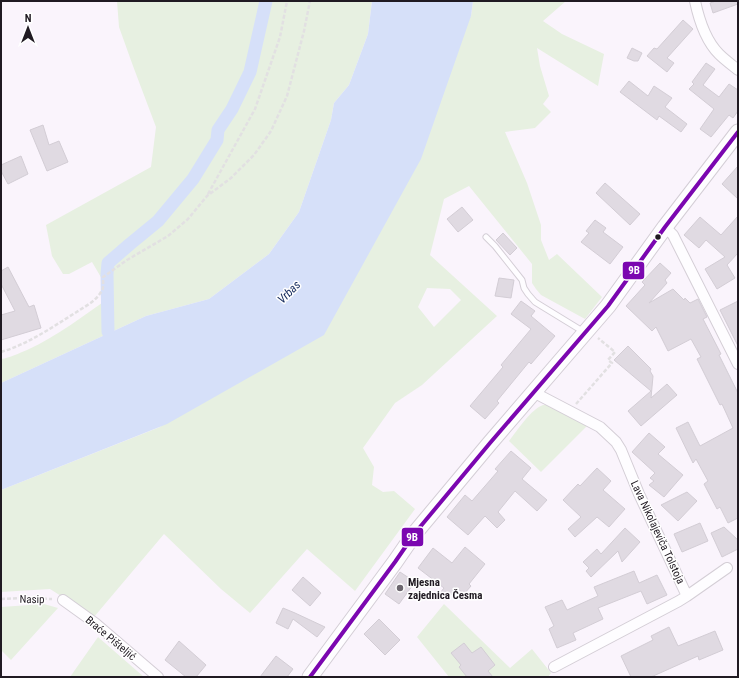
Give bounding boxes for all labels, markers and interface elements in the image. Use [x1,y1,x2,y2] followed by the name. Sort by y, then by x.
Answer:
[8,8,48,48] north arrow
[25,12,32,25] text: N
[653,232,663,242] unlabelled marker
[622,261,645,280] line badge: 9B
[628,264,640,277] text: 9B
[275,278,303,306] water label: Vrbas
[628,478,687,586] street label: Lava Nikolajeviča Tolstoja
[401,527,424,547] line badge: 9B
[406,531,418,544] text: 9B
[408,576,482,602] place label: Mjesna zajednica Česma
[395,583,405,593] marker: Mjesna zajednica Česma
[19,593,45,606] street label: Nasip
[83,614,139,663] street label: Braće Pišteljić

